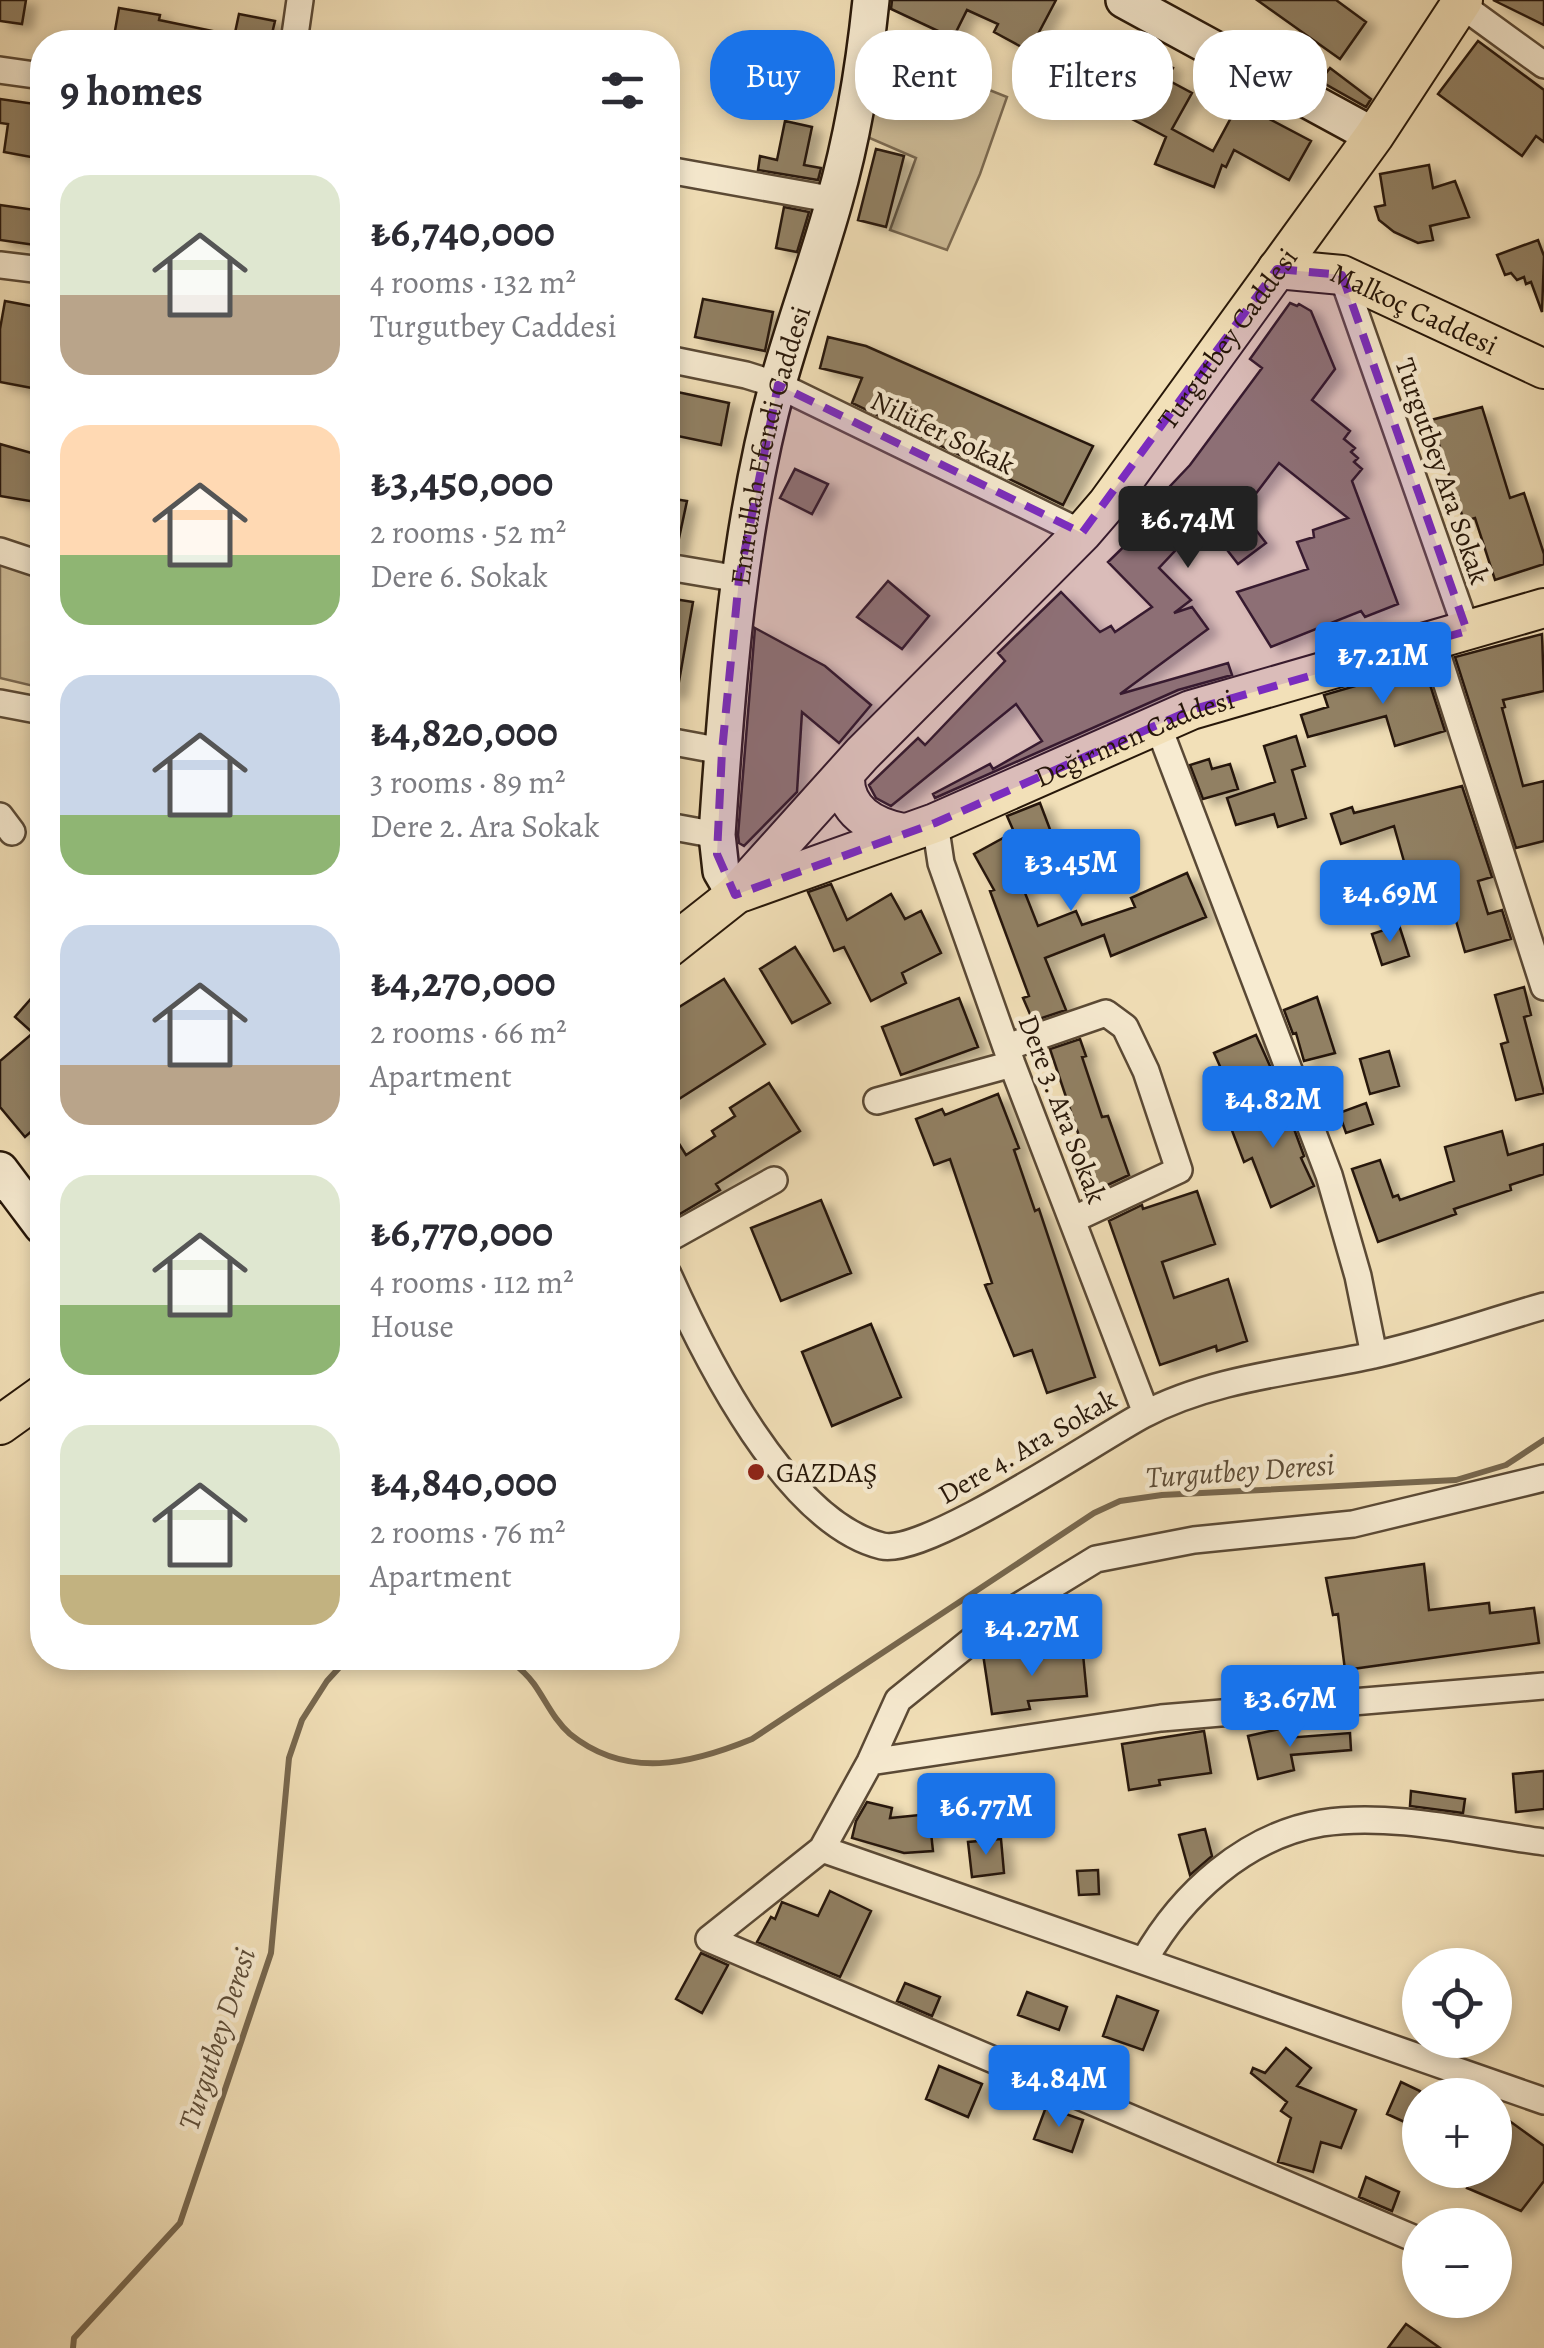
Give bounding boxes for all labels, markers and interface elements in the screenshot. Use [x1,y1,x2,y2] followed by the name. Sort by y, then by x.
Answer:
[710,30,835,120] chip: Buy
[855,30,992,120] chip: Rent
[1012,30,1173,120] chip: Filters
[1193,30,1327,120] chip: New
[60,62,203,119] text: 9 homes
[595,63,650,118] icon: filters
[370,203,555,260] text: ₺6,740,000
[140,215,260,335] icon: home
[1149,240,1307,437] street label: Turgutbey Caddesi
[1324,254,1504,365] street label: Malkoç Caddesi
[370,260,576,304] text: 4 rooms · 132 m²
[721,301,820,588] street label: Emrullah Efendi Caddesi
[370,304,617,348] text: Turgutbey Caddesi
[1386,353,1499,590] street label: Turgutbey Ara Sokak
[864,382,1021,484] street label: Nilüfer Sokak
[370,453,553,510] text: ₺3,450,000
[140,465,260,585] icon: home
[1107,486,1269,571] pin: ₺6.74M
[1141,496,1235,540] text: ₺6.74M
[370,510,566,554] text: 2 rooms · 52 m²
[370,554,548,598] text: Dere 6. Sokak
[1302,622,1464,707] pin: ₺7.21M
[1337,632,1429,676] text: ₺7.21M
[1028,680,1239,797] street label: Değirmen Caddesi
[370,703,558,760] text: ₺4,820,000
[140,715,260,835] icon: home
[370,760,566,804] text: 3 rooms · 89 m²
[370,804,600,848] text: Dere 2. Ara Sokak
[990,829,1152,914] pin: ₺3.45M
[1024,839,1118,883] text: ₺3.45M
[1309,860,1471,945] pin: ₺4.69M
[1342,870,1438,914] text: ₺4.69M
[370,953,556,1010] text: ₺4,270,000
[140,965,260,1085] icon: home
[370,1010,567,1054] text: 2 rooms · 66 m²
[1009,1010,1116,1209] street label: Dere 3. Ara Sokak
[370,1054,512,1098] text: Apartment
[1192,1066,1354,1151] pin: ₺4.82M
[1224,1076,1322,1120] text: ₺4.82M
[370,1203,553,1260] text: ₺6,770,000
[140,1215,260,1335] icon: home
[370,1260,574,1304] text: 4 rooms · 112 m²
[370,1304,454,1348] text: House
[931,1380,1124,1513] street label: Dere 4. Ara Sokak
[1144,1444,1336,1498] water label: Turgutbey Deresi
[370,1453,557,1510] text: ₺4,840,000
[776,1454,878,1492] place label: GAZDAŞ
[745,1461,767,1483] marker: GAZDAŞ
[140,1465,260,1585] icon: home
[370,1510,566,1554] text: 2 rooms · 76 m²
[370,1554,512,1598] text: Apartment
[951,1594,1113,1679] pin: ₺4.27M
[984,1604,1080,1648] text: ₺4.27M
[1209,1665,1371,1750] pin: ₺3.67M
[1243,1675,1337,1719] text: ₺3.67M
[905,1773,1067,1858] pin: ₺6.77M
[939,1783,1033,1827] text: ₺6.77M
[169,1943,265,2135] water label: Turgutbey Deresi
[1402,1948,1512,2318] map controls
[1402,1948,1512,2058] button: locate
[978,2045,1140,2130] pin: ₺4.84M
[1011,2055,1107,2099] text: ₺4.84M
[1402,2078,1512,2188] button: +
[1402,2208,1512,2318] button: −

